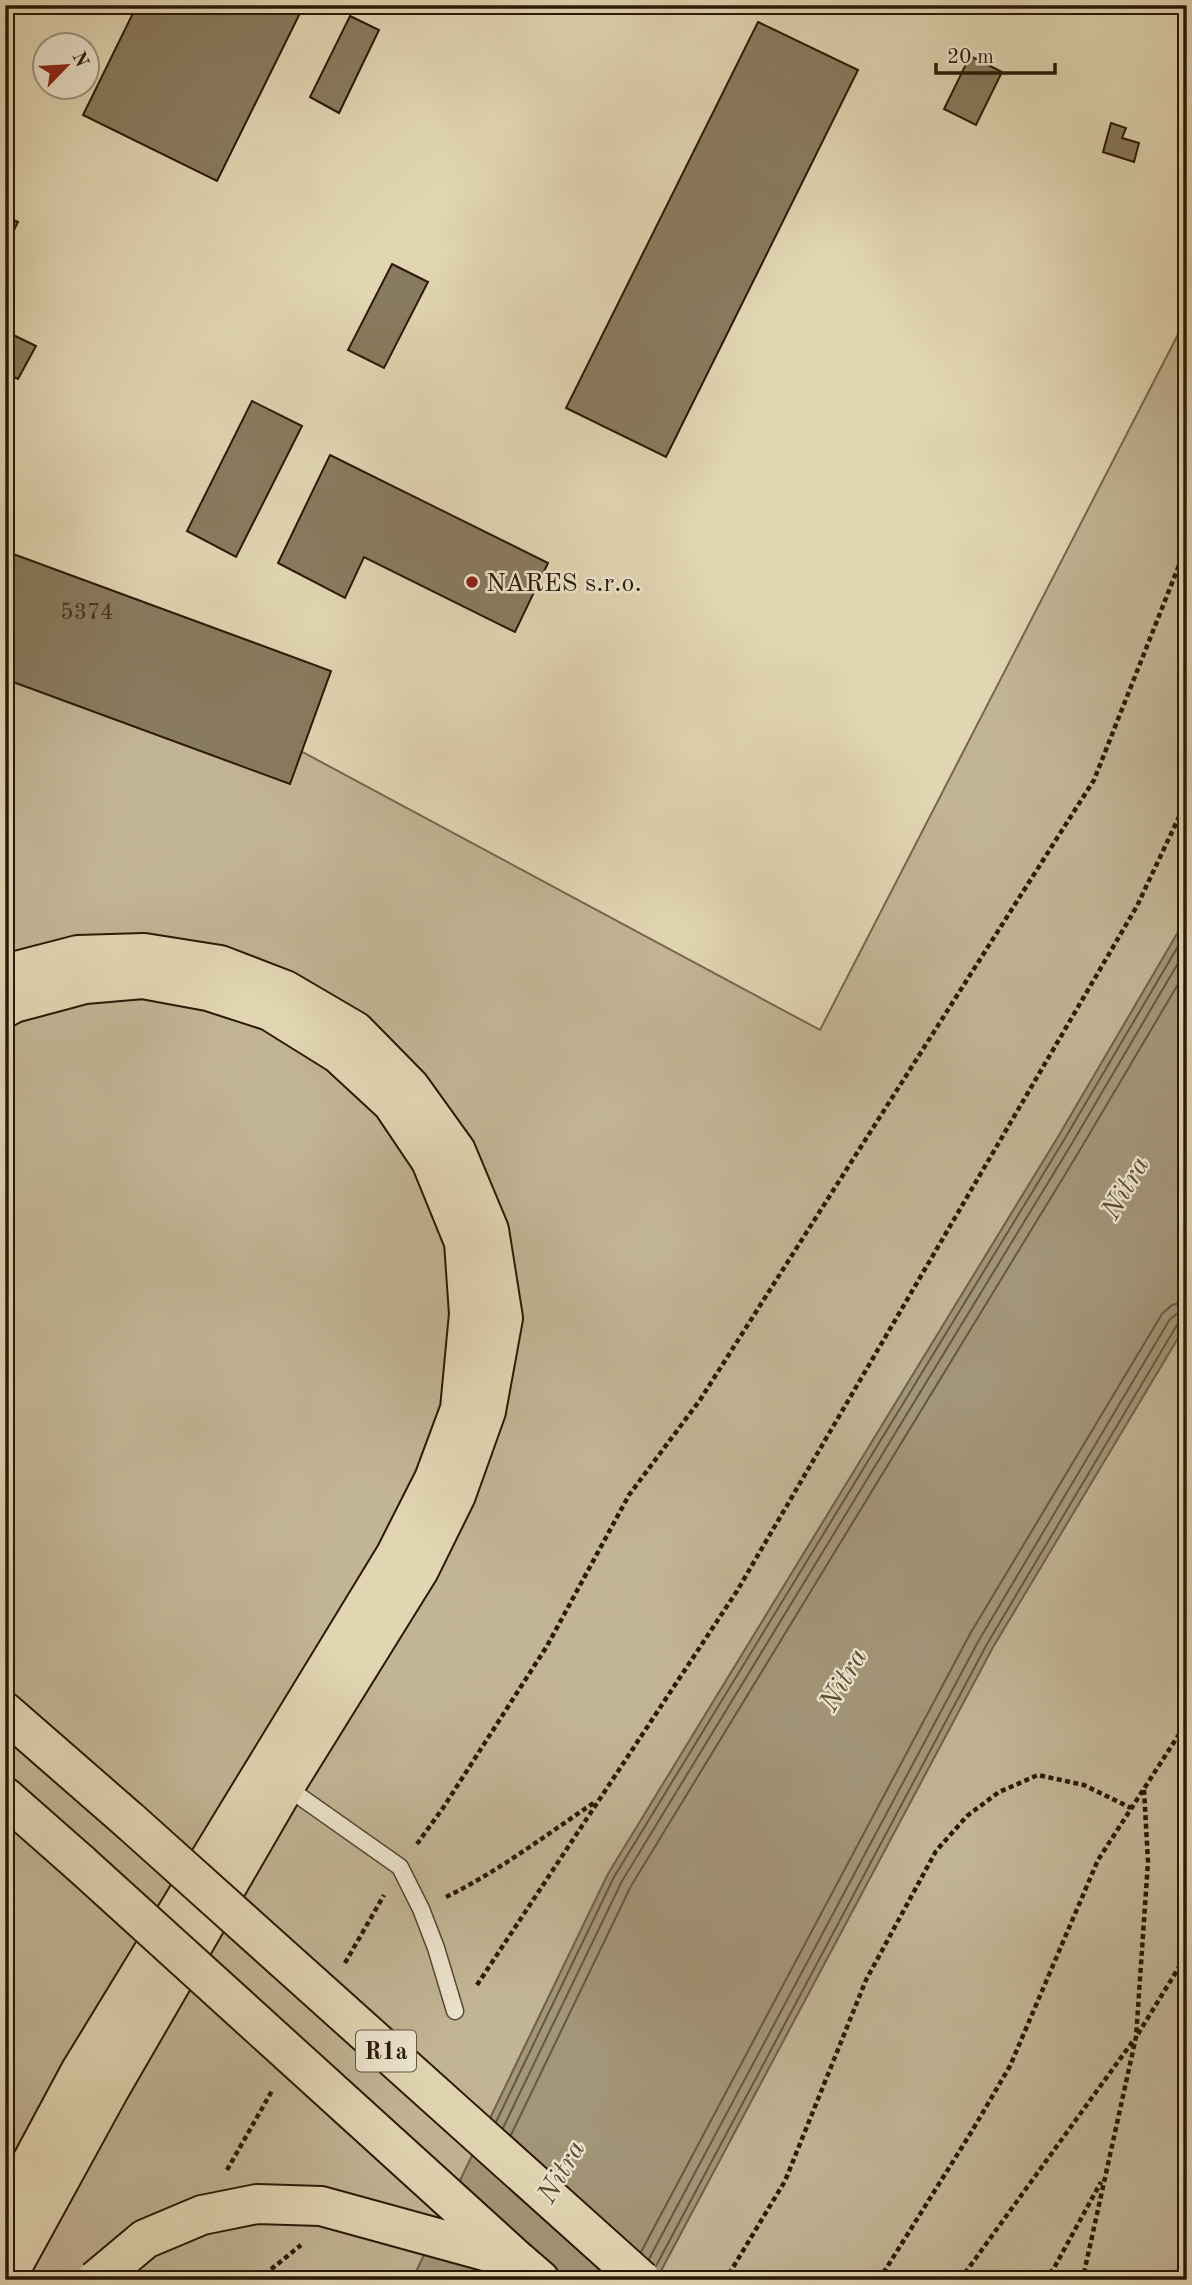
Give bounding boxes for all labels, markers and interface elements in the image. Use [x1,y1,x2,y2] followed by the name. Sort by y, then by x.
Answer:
[32,32,102,102] north arrow
[936,32,1056,76] scale bar
[947,47,994,68] text: 20 m
[67,49,91,71] text: N
[486,571,642,597] place label: NARES s.r.o.
[464,574,480,590] marker: NARES s.r.o.
[60,601,114,624] house number: 5374
[1097,1152,1156,1226] water label: Nitra
[815,1644,874,1718] water label: Nitra
[356,2030,416,2072] road number: R1a
[533,2136,592,2210] water label: Nitra

